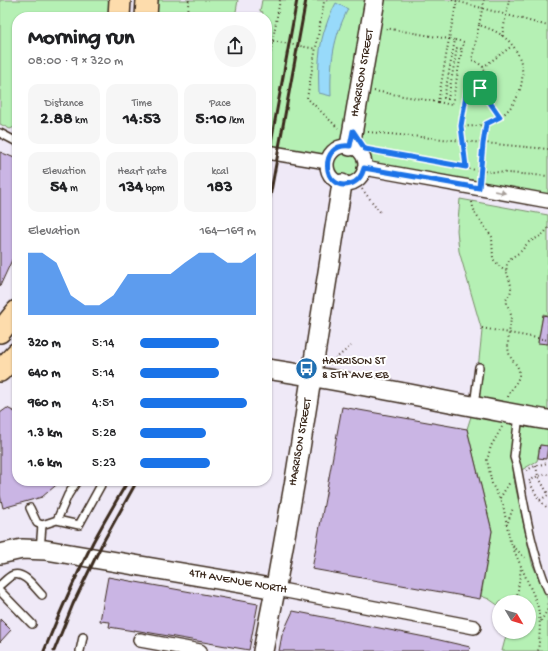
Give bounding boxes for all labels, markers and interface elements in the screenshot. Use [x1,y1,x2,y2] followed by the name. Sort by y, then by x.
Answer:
[214,25,256,67] button: share
[28,26,134,52] text: Morning run
[348,27,378,118] street label: HARRISON STREET
[28,54,123,69] text: 08:00 · 9 × 320 m
[463,71,497,105] pin
[469,77,491,99] icon: arrive
[45,98,83,110] text: Distance
[132,98,152,110] text: Time
[209,98,231,110] text: Pace
[40,110,72,130] text: 2.88
[123,110,161,130] text: 14:53
[196,110,226,130] text: 5:10
[72,115,88,127] text: km
[226,115,244,127] text: /km
[42,166,86,178] text: Elevation
[117,166,167,178] text: Heart rate
[211,166,229,178] text: kcal
[50,178,67,198] text: 54
[119,178,143,198] text: 134
[207,178,233,198] text: 183
[67,183,78,195] text: m
[143,183,165,195] text: bpm
[494,189,506,195] one-way arrow
[28,224,80,239] text: Elevation
[199,224,256,239] text: 164–169 m
[28,336,61,351] text: 320 m
[92,336,114,351] text: 5:14
[322,355,390,383] place label: HARRISON ST & 5TH AVE EB
[294,356,320,382] bus stop icon: HARRISON ST & 5TH AVE EB
[28,366,60,381] text: 640 m
[92,366,114,381] text: 5:14
[28,396,61,411] text: 960 m
[92,396,114,411] text: 4:51
[286,396,316,487] street label: HARRISON STREET
[28,426,62,441] text: 1.3 km
[92,426,116,441] text: 5:28
[28,456,62,471] text: 1.6 km
[92,456,116,471] text: 5:23
[188,567,288,598] street label: 4TH AVENUE NORTH
[492,595,536,639] north arrow
[492,595,536,639] map controls

